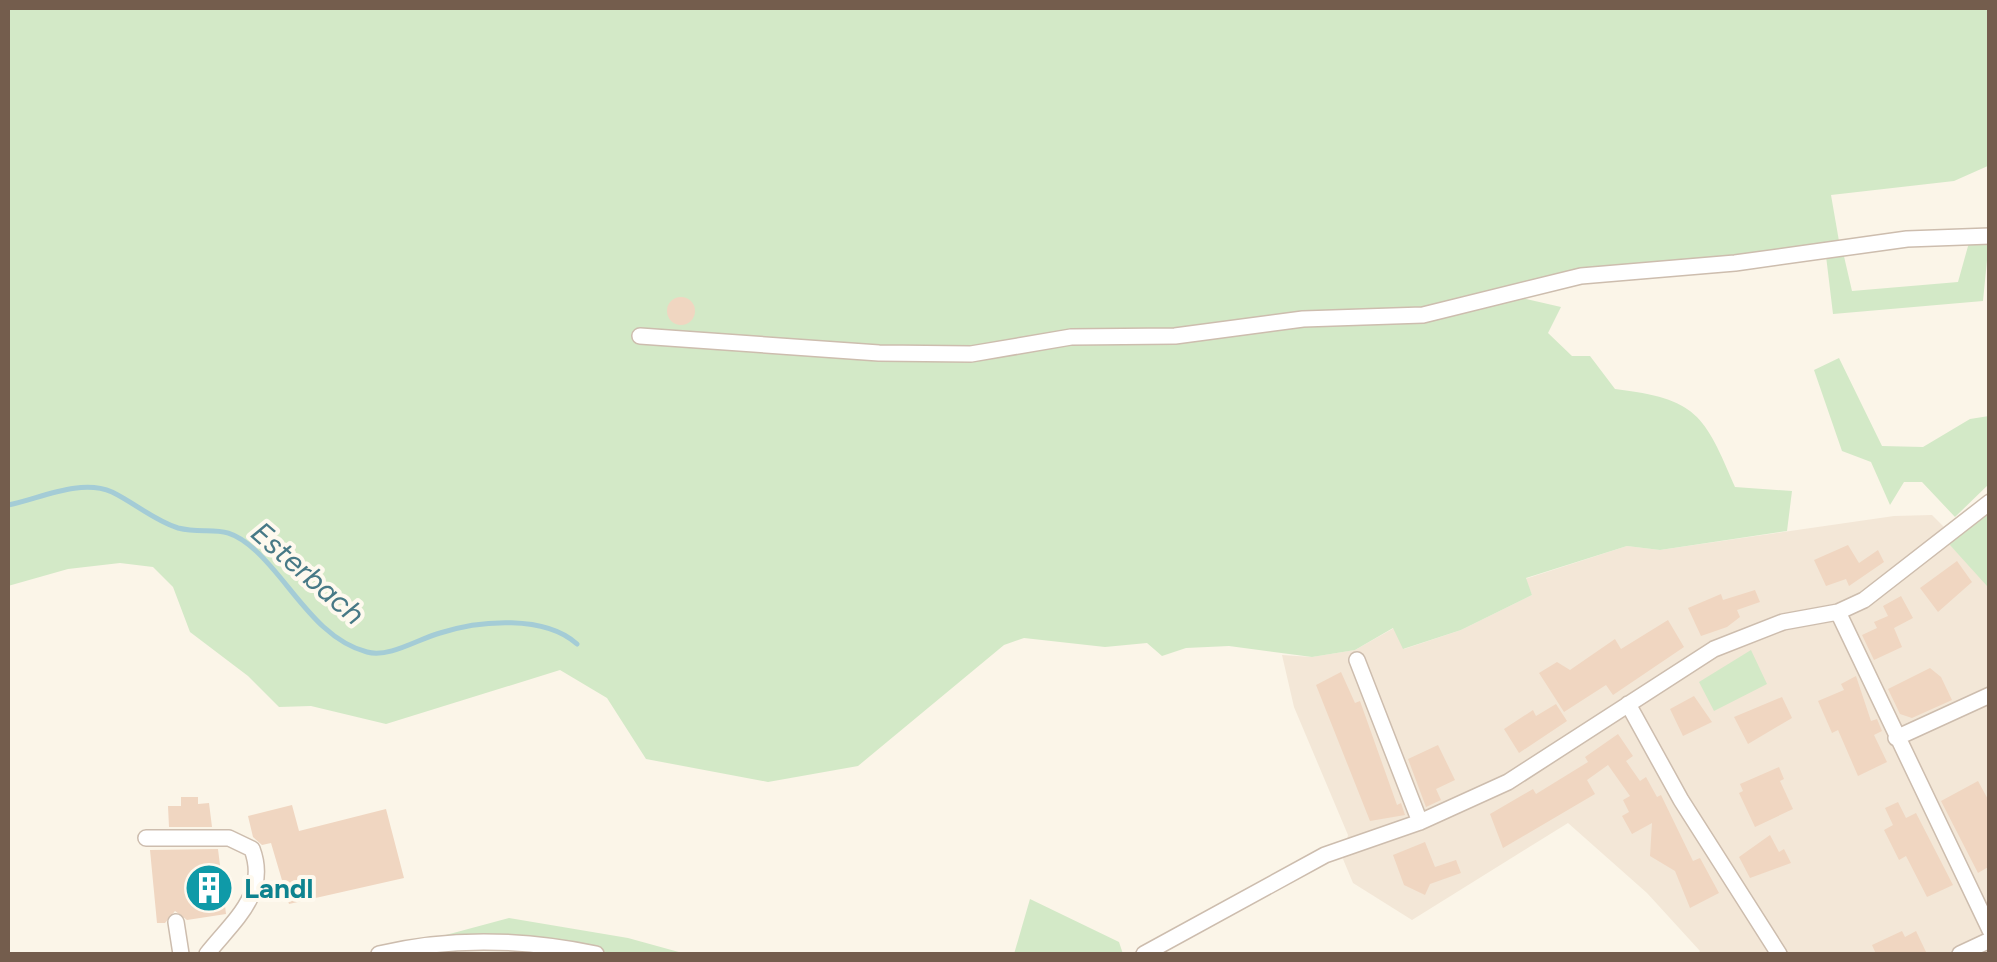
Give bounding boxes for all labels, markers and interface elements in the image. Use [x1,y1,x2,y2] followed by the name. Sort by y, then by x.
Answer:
[244,514,372,632] water label: Esterbach
[183,862,235,914] building icon: Landl
[244,871,313,905] place label: Landl

